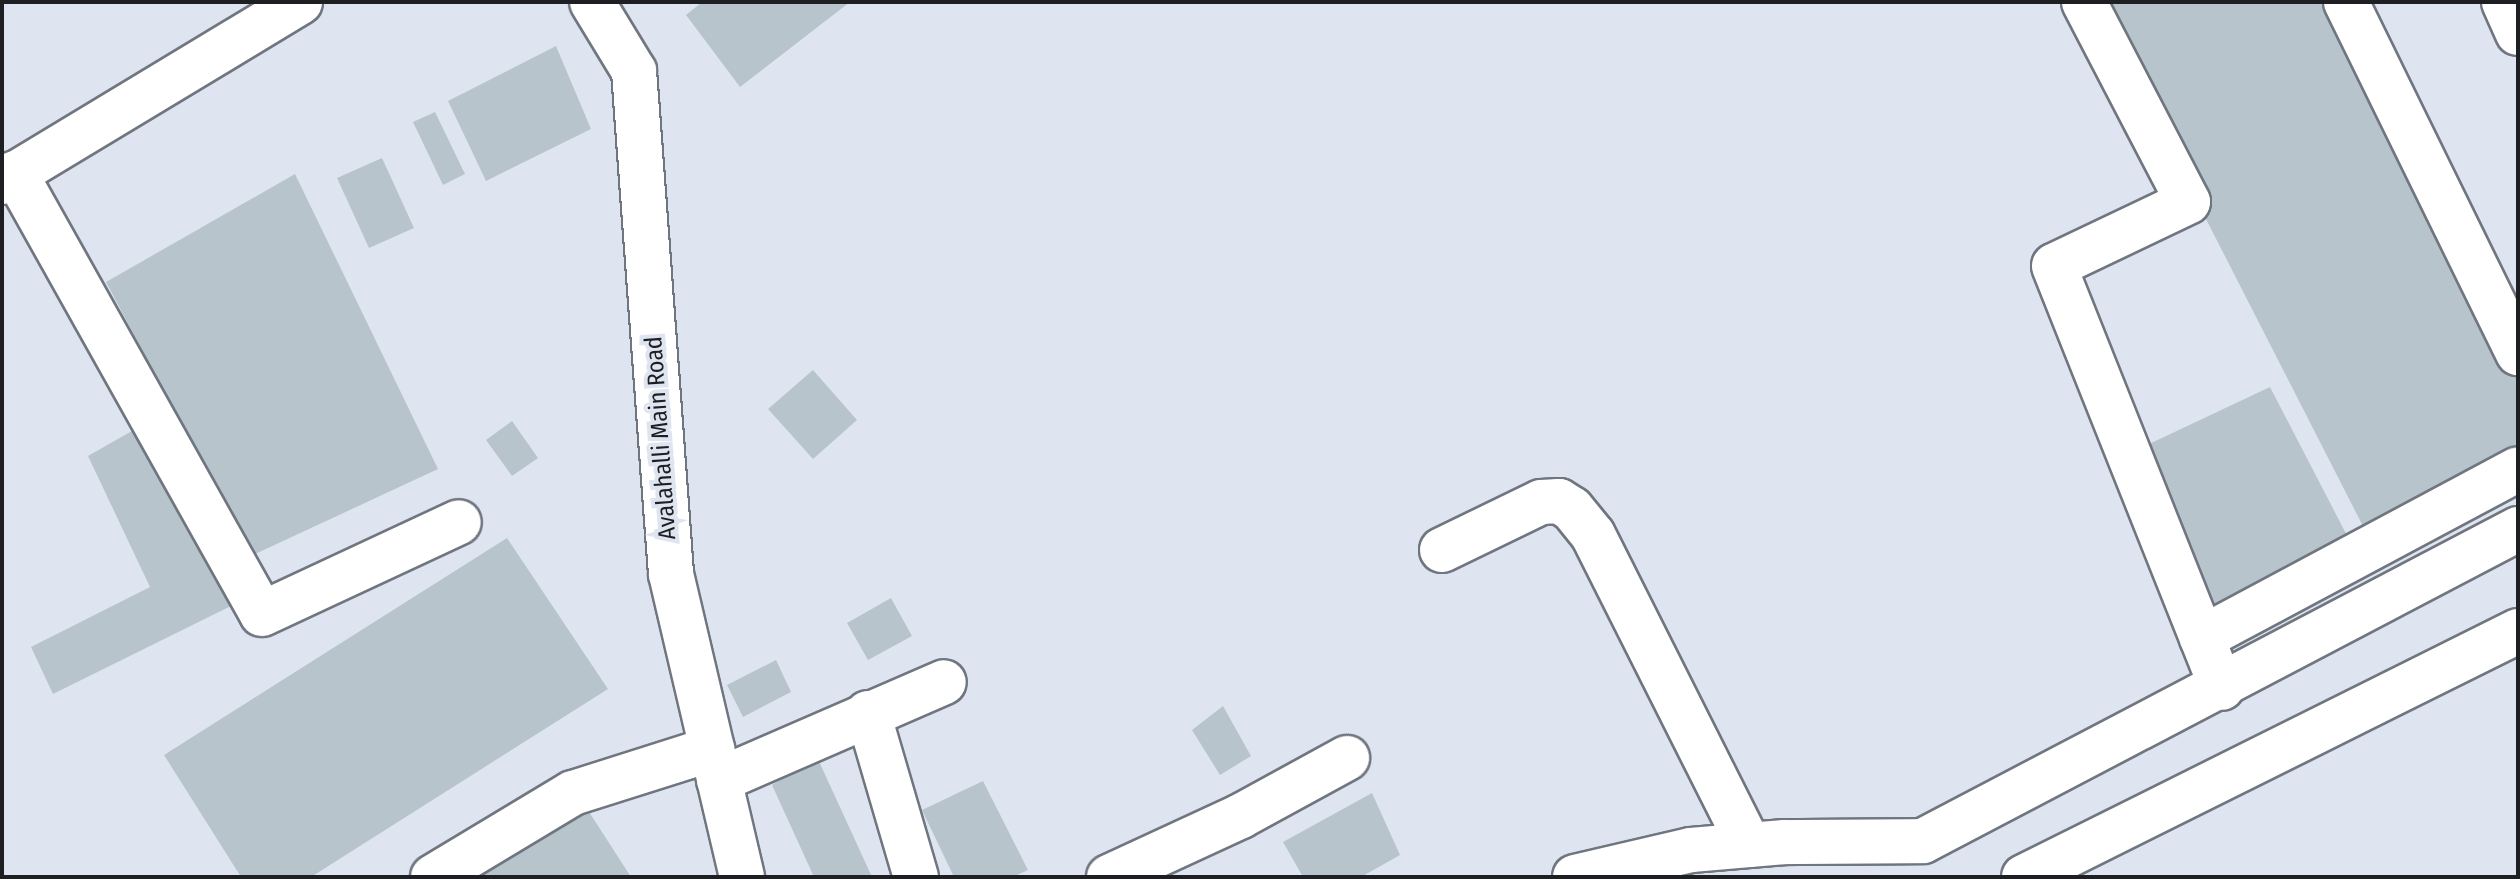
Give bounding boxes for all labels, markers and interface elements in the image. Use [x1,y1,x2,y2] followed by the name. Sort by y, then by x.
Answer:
[640,335,682,541] street label: Avalahalli Main Road

